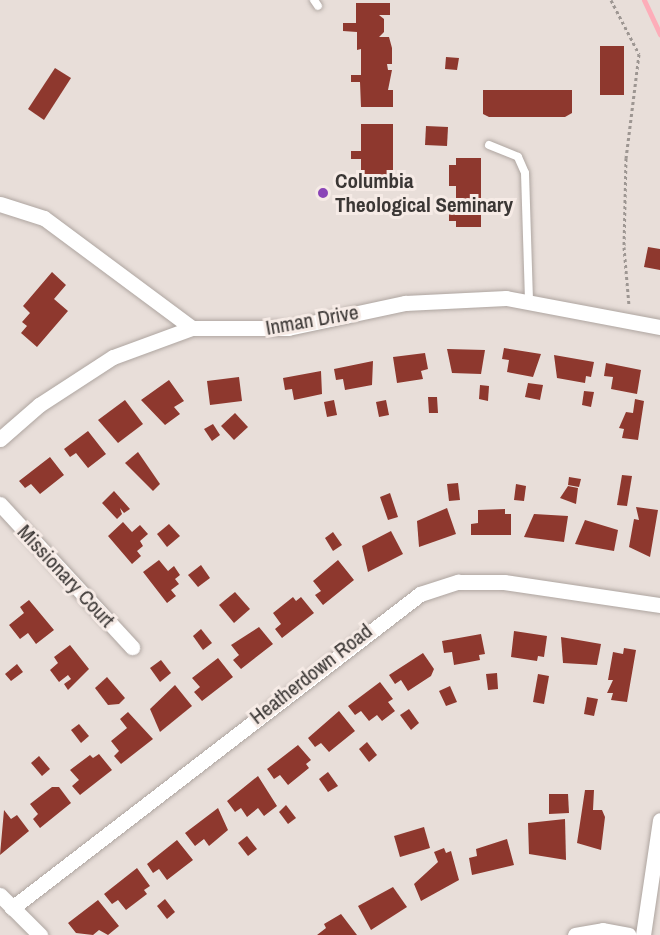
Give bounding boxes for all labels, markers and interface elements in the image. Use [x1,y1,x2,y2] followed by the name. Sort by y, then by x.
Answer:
[335,168,513,218] place label: Columbia Theological Seminary
[316,186,330,200] marker: Columbia Theological Seminary
[264,299,360,341] street label: Inman Drive
[12,519,120,633] street label: Missionary Court
[245,618,377,730] street label: Heatherdown Road

